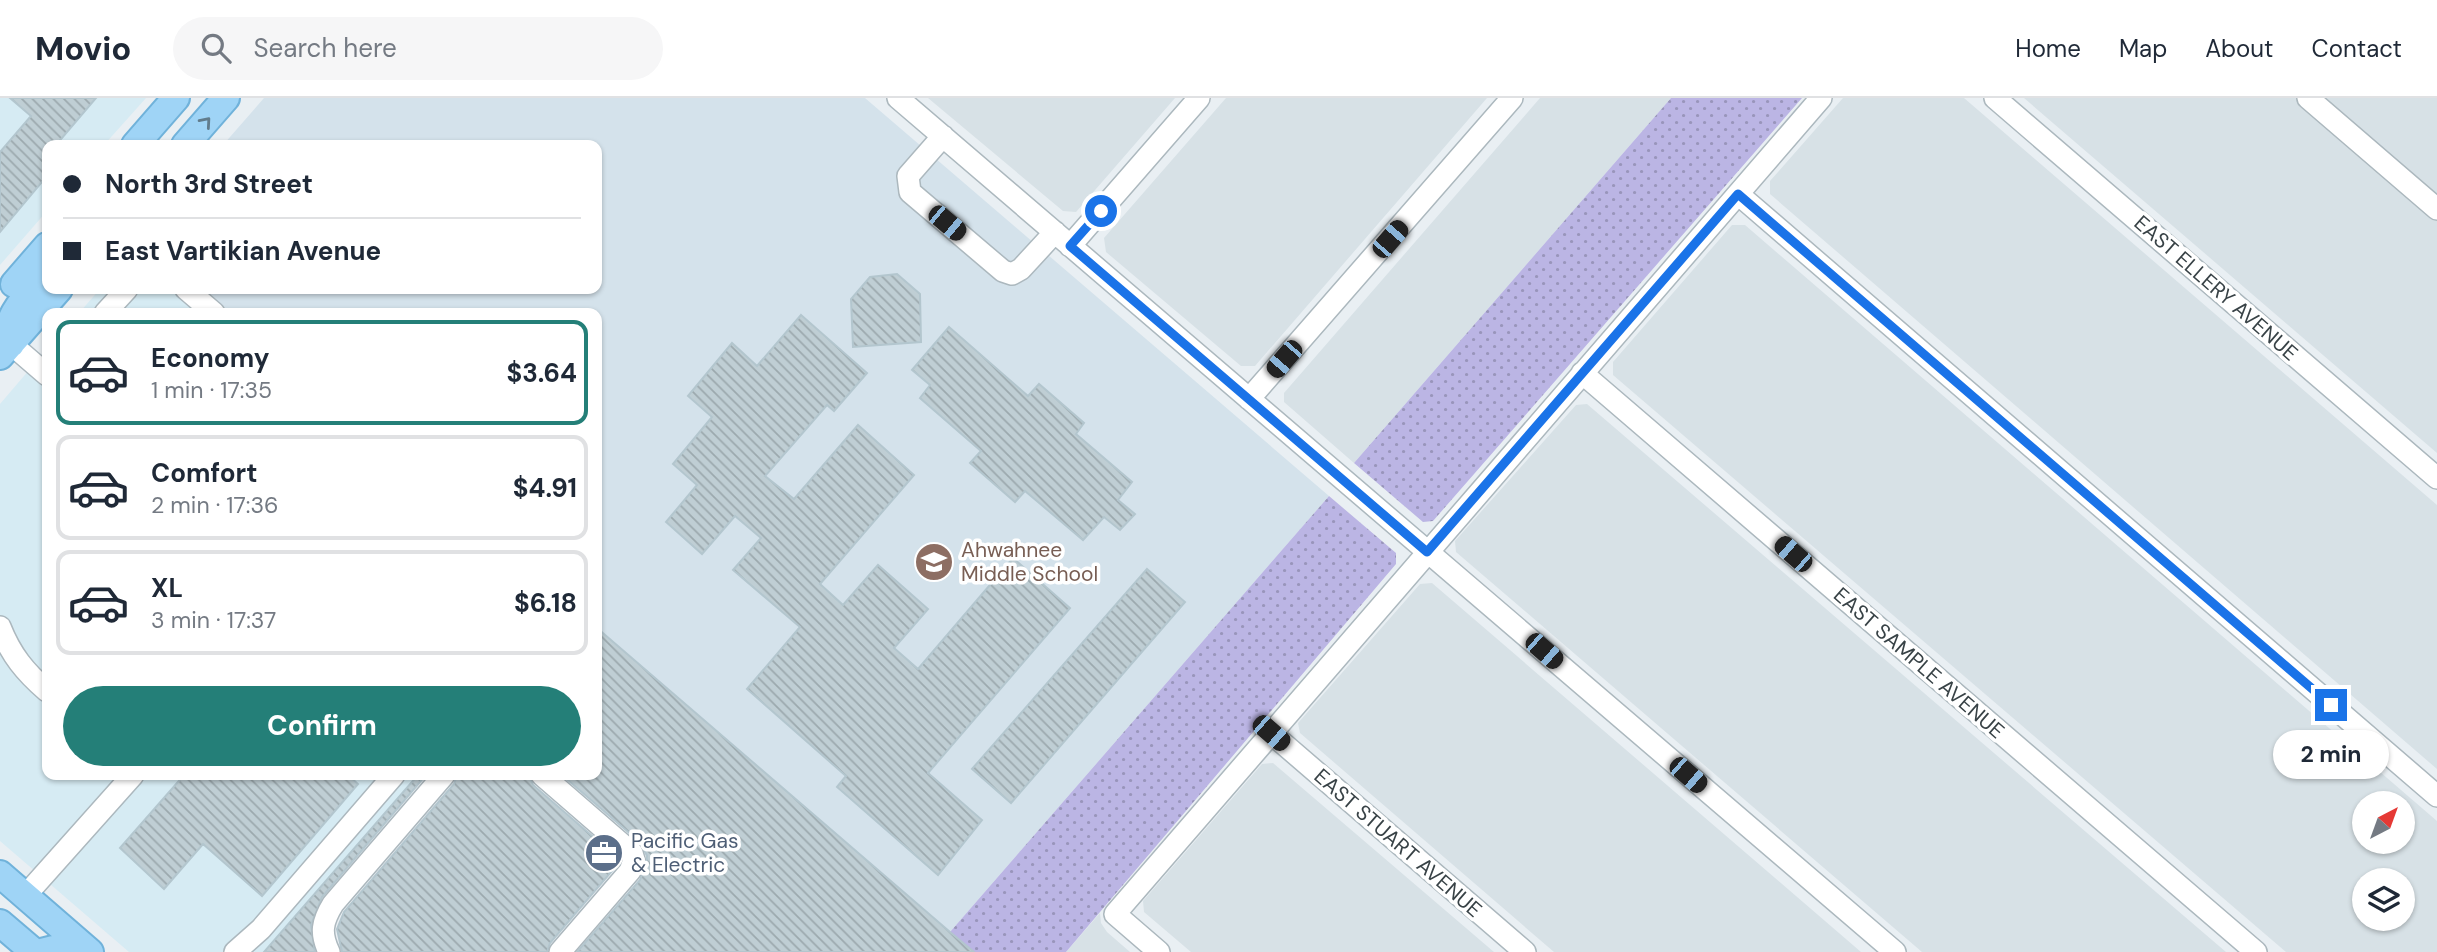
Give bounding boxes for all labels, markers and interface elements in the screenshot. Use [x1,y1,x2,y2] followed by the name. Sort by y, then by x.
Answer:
[173,17,663,80] search box
[35,27,131,70] text: Movio
[197,29,235,67] icon: search
[253,31,397,65] text: Search here
[2015,33,2081,64] text: Home
[2119,33,2167,64] text: Map
[2205,33,2274,64] text: About
[2312,33,2402,64] text: Contact
[198,117,210,130] one-way arrow
[105,167,313,201] text: North 3rd Street
[1085,195,1117,227] route start
[925,201,970,245] car
[2128,209,2304,367] street label: EAST ELLERY AVENUE
[1369,216,1412,262] car
[105,234,381,268] text: East Vartikian Avenue
[1263,336,1306,382] car
[67,341,130,404] icon: car
[151,341,269,375] text: Economy
[506,356,577,390] text: $3.64
[151,375,272,405] text: 1 min · 17:35
[67,456,130,519] icon: car
[151,456,257,490] text: Comfort
[513,471,577,505] text: $4.91
[151,490,279,520] text: 2 min · 17:36
[1771,532,1816,576] car
[961,536,1098,588] place label: Ahwahnee Middle School
[913,541,955,583] school or university icon: Ahwahnee Middle School
[67,571,130,634] icon: car
[151,571,183,605] text: XL
[1828,581,2010,745] street label: EAST SAMPLE AVENUE
[514,586,577,620] text: $6.18
[151,605,276,635] text: 3 min · 17:37
[1522,629,1567,673] car
[63,686,581,766] button: Confirm
[2315,689,2347,721] route end
[1249,711,1294,755] car
[2273,730,2389,778] callout: 2 min
[2301,739,2361,769] text: 2 min
[1666,753,1711,797] car
[1308,762,1488,924] street label: EAST STUART AVENUE
[2352,791,2415,854] north arrow
[2352,791,2415,931] map controls
[631,827,738,879] place label: Pacific Gas & Electric
[583,832,625,874] office icon: Pacific Gas & Electric
[2352,868,2415,931] button: layers

